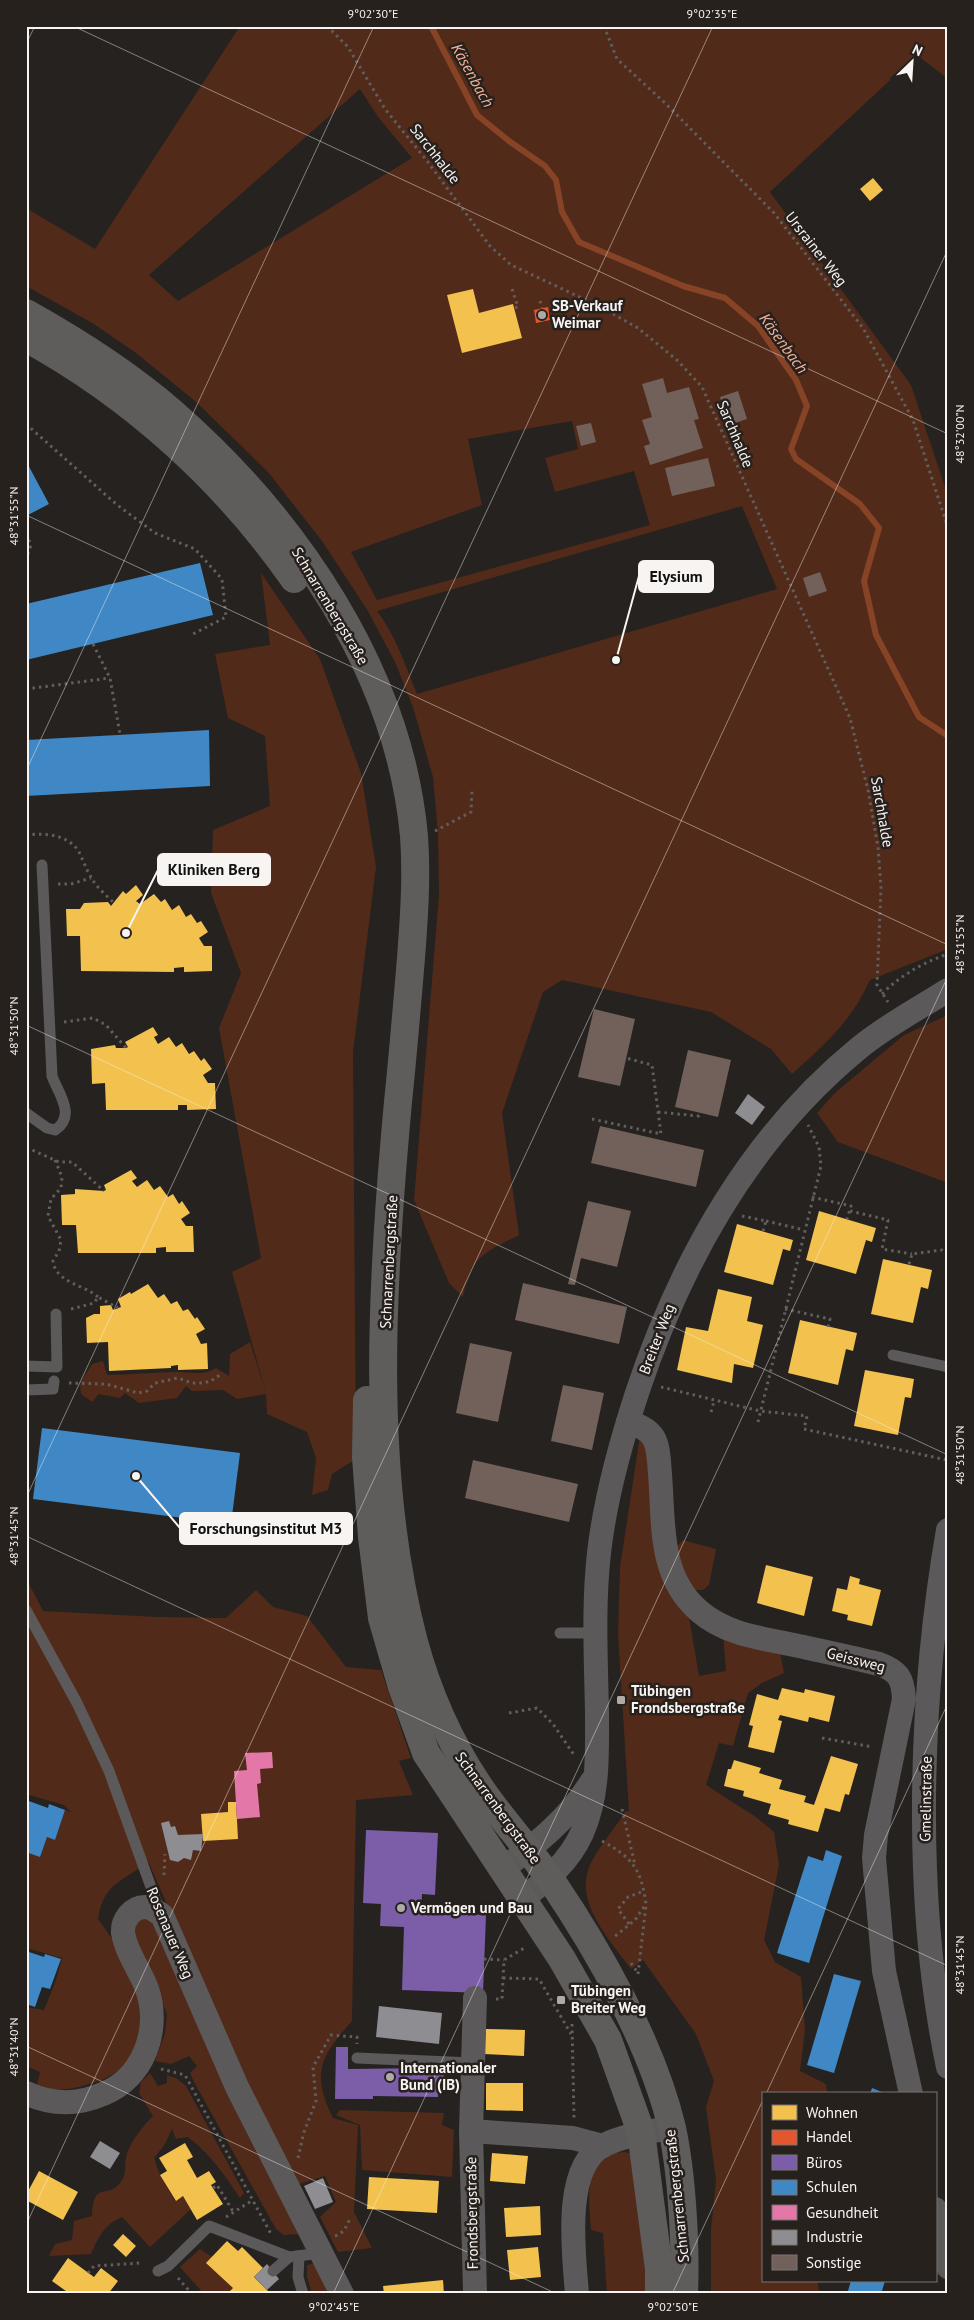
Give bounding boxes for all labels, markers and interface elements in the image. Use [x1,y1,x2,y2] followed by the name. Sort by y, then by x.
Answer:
[348,6,398,21] text: 9°02'30"E
[687,6,737,21] text: 9°02'35"E
[886,38,936,88] north arrow
[447,40,499,110] water label: Käsenbach
[910,40,925,60] text: N
[406,120,465,188] street label: Sarchhalde
[781,207,851,290] street label: Ursrainer Weg
[552,296,623,332] place label: SB-Verkauf Weimar
[536,309,548,321] marker: SB-Verkauf Weimar
[755,309,813,377] water label: Käsenbach
[713,397,758,470] street label: Sarchhalde
[952,404,967,464] text: 48°32'00"N
[6,486,21,546] text: 48°31'55"N
[288,543,373,668] street label: Schnarrenbergstraße
[639,561,713,592] callout: Elysium
[649,566,703,586] text: Elysium
[867,775,898,849] street label: Sarchhalde
[158,854,270,885] callout: Kliniken Berg
[168,859,260,879] text: Kliniken Berg
[952,914,967,974] text: 48°31'55"N
[6,996,21,1056] text: 48°31'50"N
[376,1195,401,1329] street label: Schnarrenbergstraße
[634,1301,679,1377] street label: Breiter Weg
[952,1425,967,1485] text: 48°31'50"N
[6,1506,21,1566] text: 48°31'45"N
[180,1513,352,1544] callout: Forschungsinstitut M3
[190,1518,342,1538] text: Forschungsinstitut M3
[825,1643,887,1676] street label: Geissweg
[631,1681,745,1717] place label: Tübingen Frondsbergstraße
[615,1694,627,1706] marker: Tübingen Frondsbergstraße
[451,1748,545,1867] street label: Schnarrenbergstraße
[915,1756,936,1842] street label: Gmelinstraße
[143,1884,198,1981] street label: Rosenauer Weg
[410,1898,532,1917] place label: Vermögen und Bau
[395,1902,407,1914] marker: Vermögen und Bau
[952,1935,967,1995] text: 48°31'45"N
[571,1981,646,2017] place label: Tübingen Breiter Weg
[555,1994,567,2006] marker: Tübingen Breiter Weg
[6,2017,21,2077] text: 48°31'40"N
[400,2058,497,2094] place label: Internationaler Bund (IB)
[384,2071,396,2083] marker: Internationaler Bund (IB)
[762,2092,936,2282] legend
[806,2103,858,2122] text: Wohnen
[806,2127,852,2146] text: Handel
[660,2128,693,2264] street label: Schnarrenbergstraße
[806,2153,842,2172] text: Büros
[461,2156,482,2270] street label: Frondsbergstraße
[806,2177,857,2196] text: Schulen
[806,2203,878,2222] text: Gesundheit
[806,2227,863,2246] text: Industrie
[806,2253,861,2272] text: Sonstige
[309,2299,359,2314] text: 9°02'45"E
[648,2299,698,2314] text: 9°02'50"E

